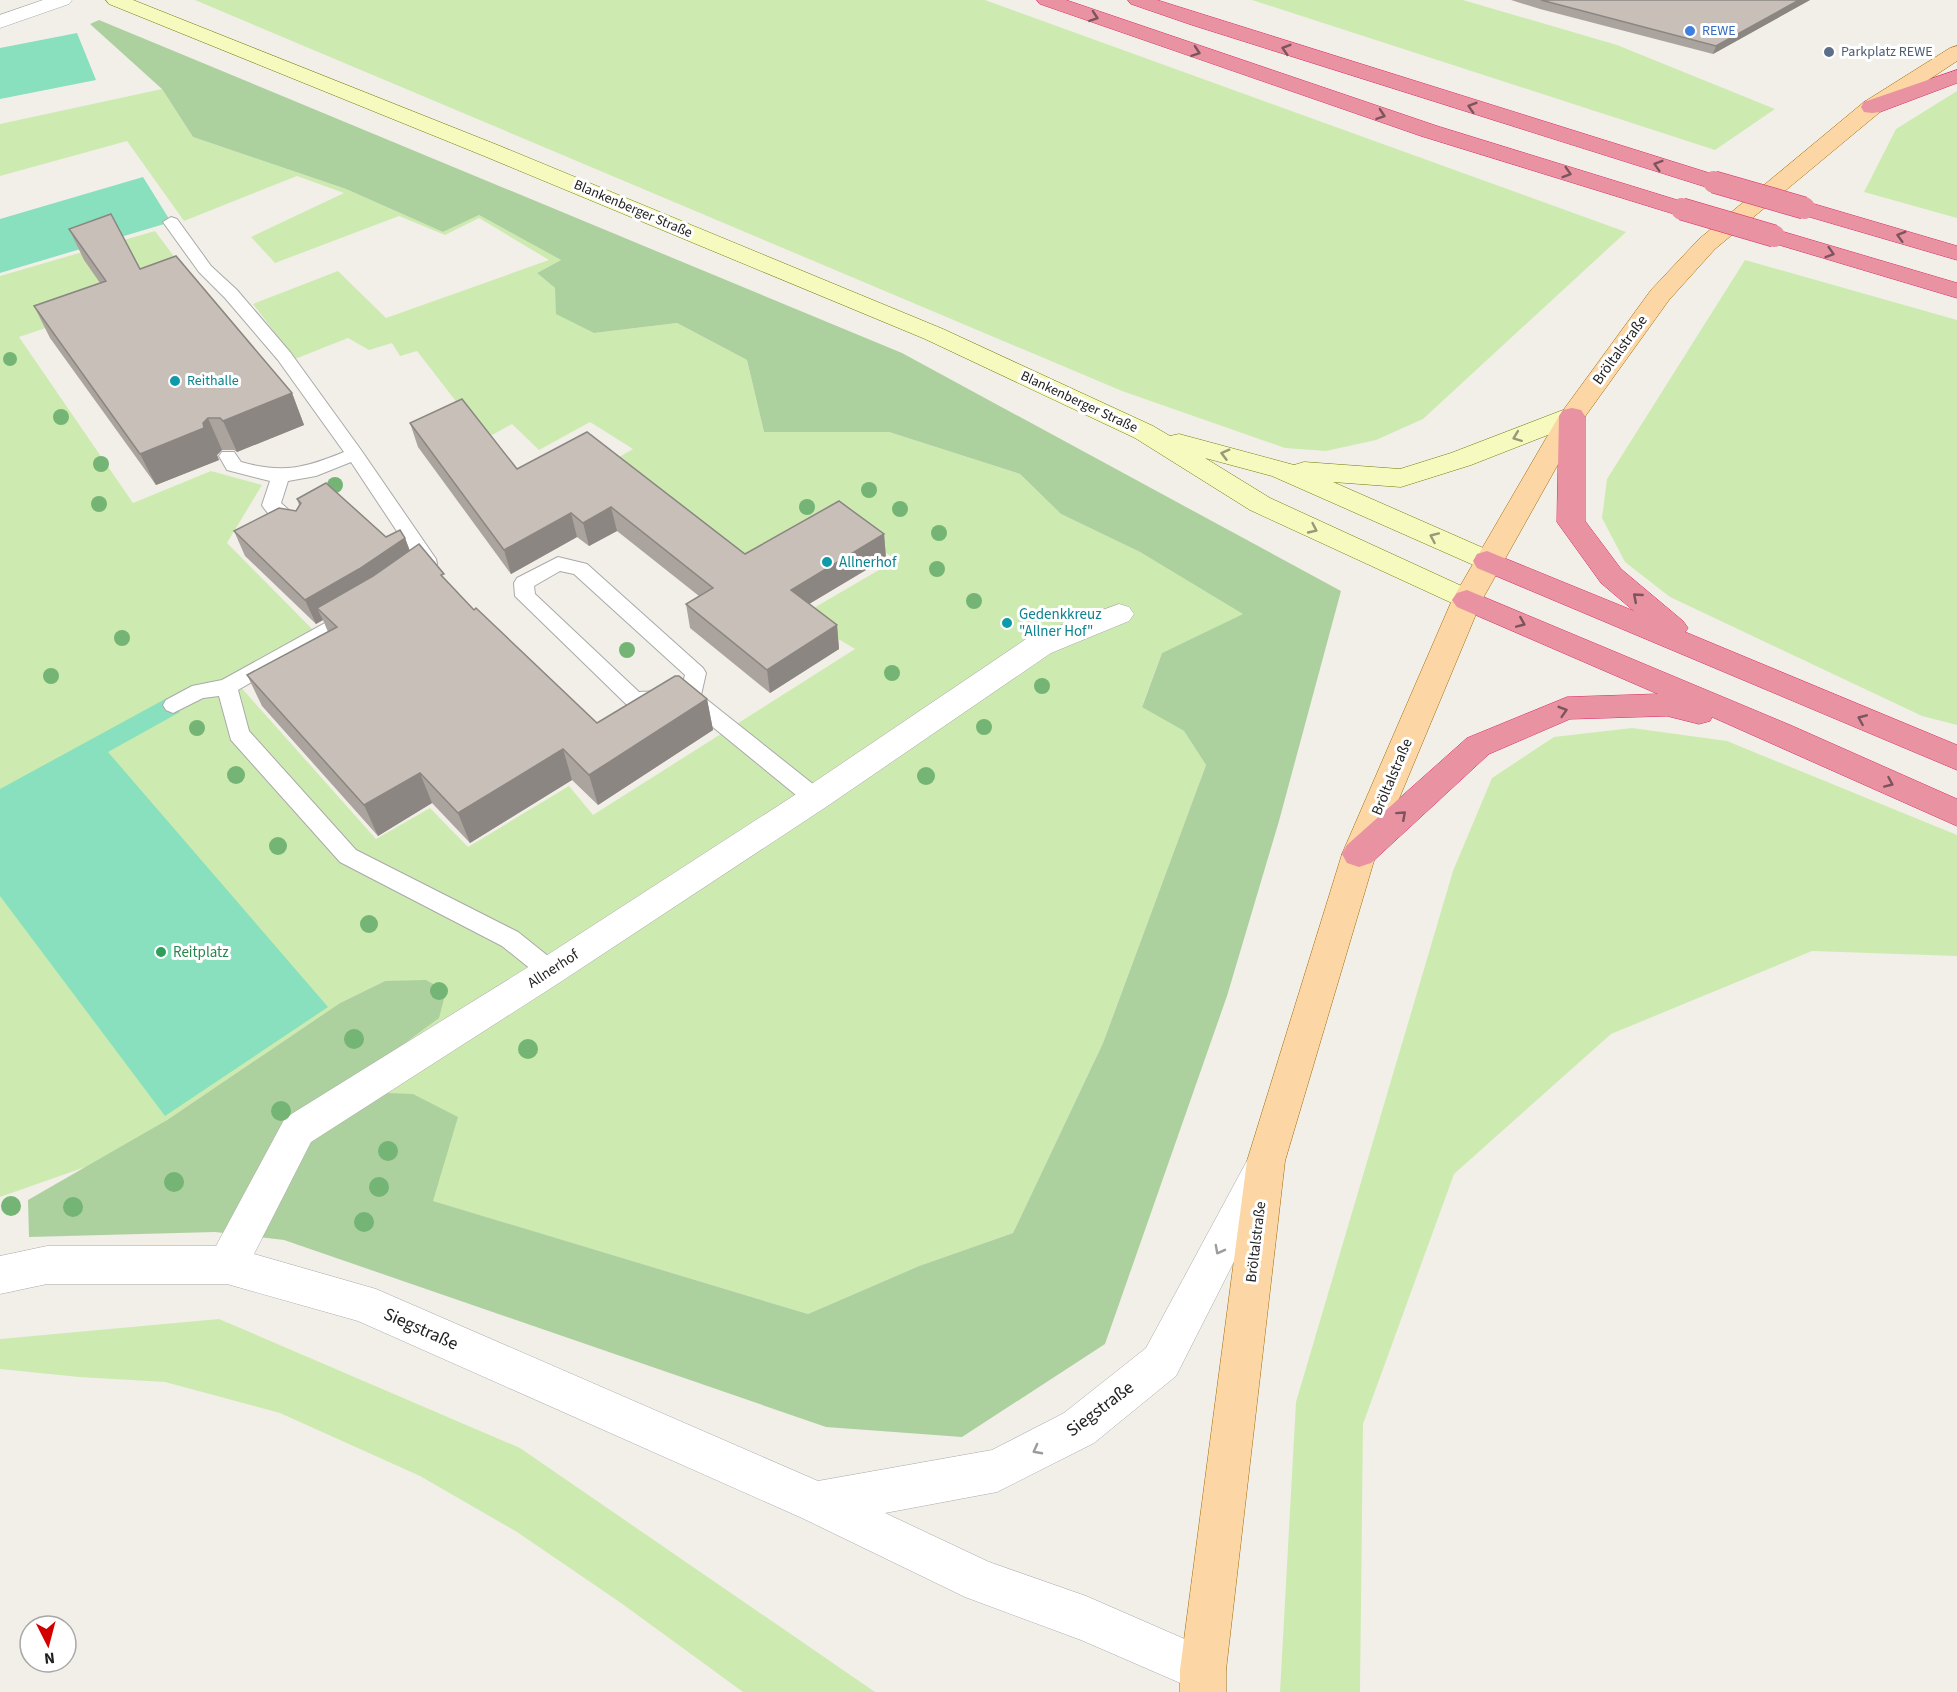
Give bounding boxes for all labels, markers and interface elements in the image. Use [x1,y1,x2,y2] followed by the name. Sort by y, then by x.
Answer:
[1088,9,1099,22] one-way arrow
[1702,21,1736,41] place label: REWE
[1683,24,1697,38] marker: REWE
[1841,42,1933,62] place label: Parkplatz REWE
[1281,43,1292,56] one-way arrow
[1190,45,1201,57] one-way arrow
[1822,45,1836,59] marker: Parkplatz REWE
[1467,101,1478,114] one-way arrow
[1375,107,1386,120] one-way arrow
[1653,160,1664,172] one-way arrow
[1561,166,1572,178] one-way arrow
[571,175,695,243] street label: Blankenberger Straße
[1896,231,1906,244] one-way arrow
[1824,246,1835,258] one-way arrow
[1588,311,1652,389] street label: Bröltalstraße
[1017,366,1141,438] street label: Blankenberger Straße
[187,371,239,391] place label: Reithalle
[168,374,182,388] marker: Reithalle
[1512,430,1523,443] one-way arrow
[1220,449,1230,462] one-way arrow
[1307,521,1318,533] one-way arrow
[1429,532,1440,544] one-way arrow
[839,552,897,573] place label: Allnerhof
[820,555,834,569] marker: Allnerhof
[1633,594,1644,605] one-way arrow
[1019,604,1102,642] place label: Gedenkkreuz "Allner Hof"
[1514,615,1525,627] one-way arrow
[1000,616,1014,630] marker: Gedenkkreuz "Allner Hof"
[1557,706,1568,718] one-way arrow
[1857,714,1868,726] one-way arrow
[1366,735,1418,819] street label: Bröltalstraße
[1883,776,1894,788] one-way arrow
[1395,811,1406,822] one-way arrow
[173,942,229,963] place label: Reitplatz
[523,944,583,993] street label: Allnerhof
[154,945,168,959] marker: Reitplatz
[1241,1200,1271,1284] street label: Bröltalstraße
[1215,1244,1226,1254] one-way arrow
[380,1301,462,1357] street label: Siegstraße
[1061,1375,1139,1443] street label: Siegstraße
[1033,1443,1043,1454] one-way arrow
[18,1614,78,1674] north arrow
[43,1646,56,1669] text: N

